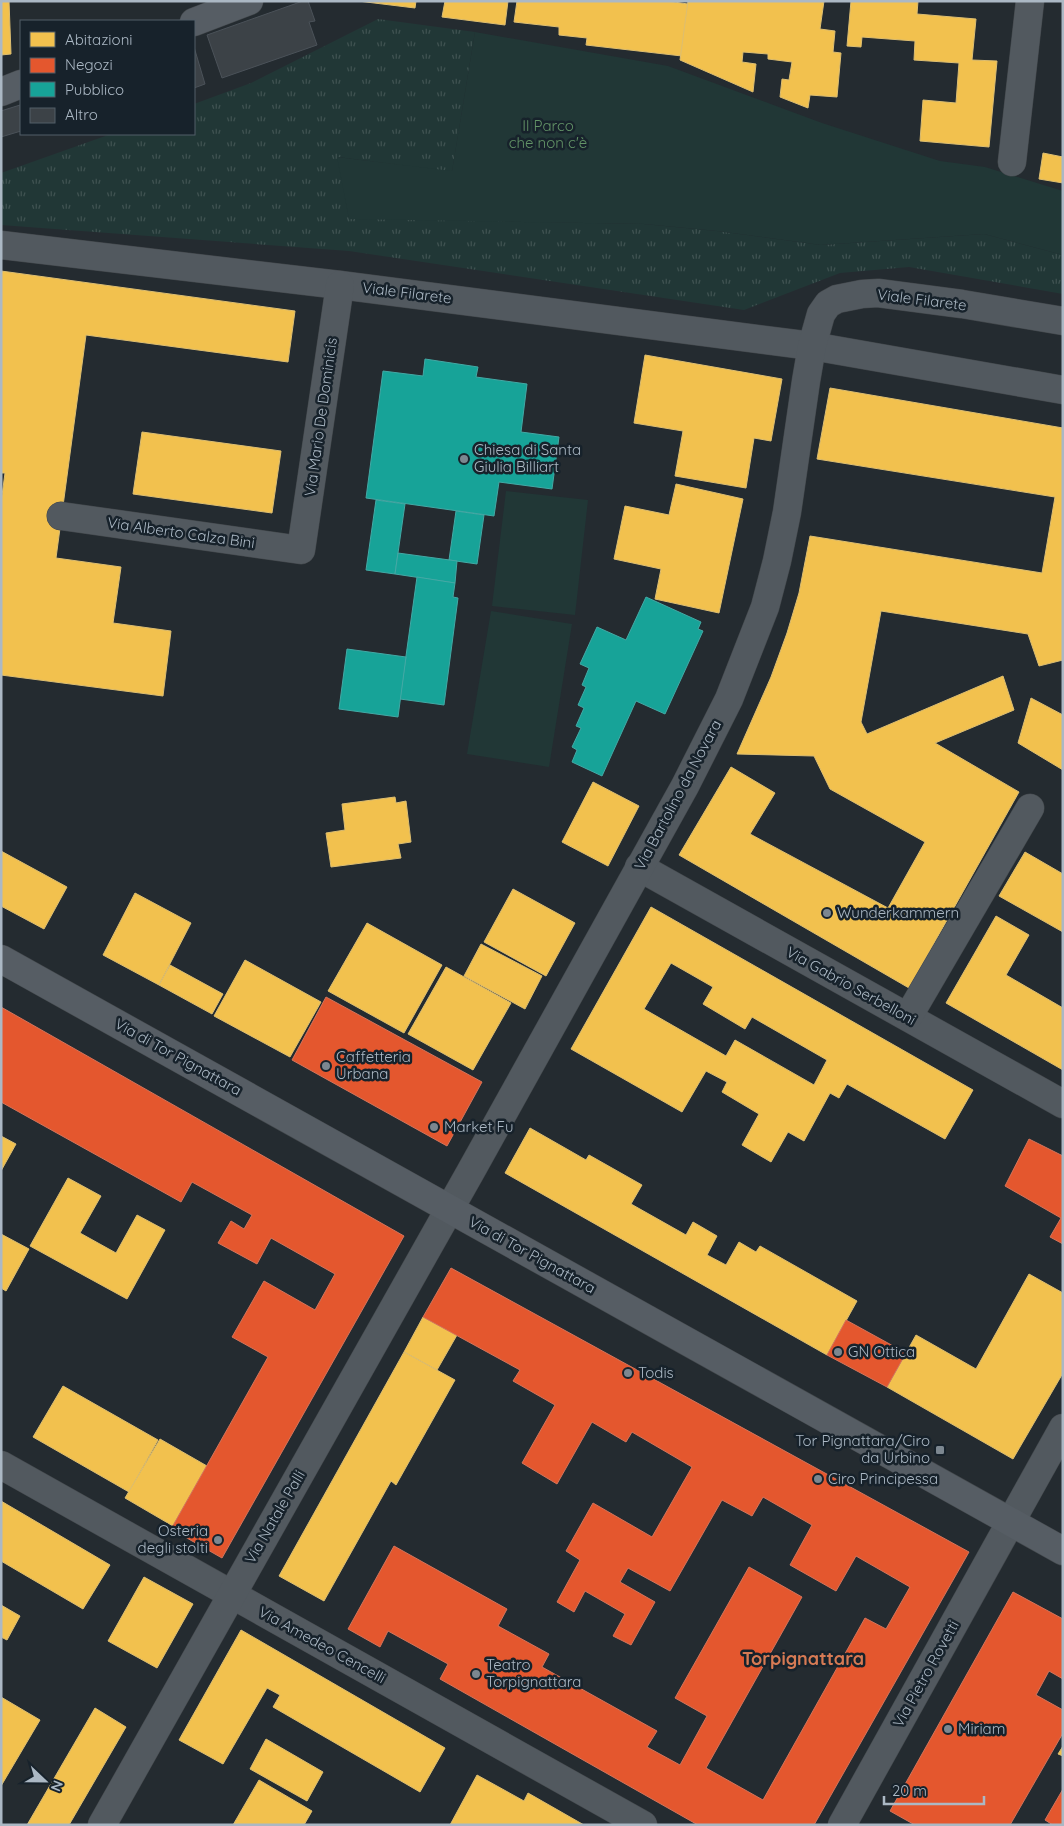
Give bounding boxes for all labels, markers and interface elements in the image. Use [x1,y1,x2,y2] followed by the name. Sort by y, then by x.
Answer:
[20,20,195,135] legend
[65,30,133,49] text: Abitazioni
[65,55,113,74] text: Negozi
[65,80,124,99] text: Pubblico
[65,105,98,124] text: Altro
[509,116,587,152] park label: Il Parco che non c'è
[361,278,453,307] street label: Viale Filarete
[876,285,968,314] street label: Viale Filarete
[300,336,341,498] street label: Via Mario De Dominicis
[474,440,581,476] place label: Chiesa di Santa Giulia Billiart
[458,453,470,465] marker: Chiesa di Santa Giulia Billiart
[106,513,256,552] street label: Via Alberto Calza Bini
[630,716,725,873] street label: Via Bartolino da Novara
[837,903,959,922] place label: Wunderkammern
[821,907,833,919] marker: Wunderkammern
[783,942,919,1029] street label: Via Gabrio Serbelloni
[111,1014,245,1099] street label: Via di Tor Pignattara
[336,1047,411,1083] place label: Caffetteria Urbana
[320,1060,332,1072] marker: Caffetteria Urbana
[444,1117,513,1136] place label: Market Fu
[428,1121,440,1133] marker: Market Fu
[465,1212,599,1297] street label: Via di Tor Pignattara
[848,1342,915,1361] place label: GN Ottica
[832,1346,844,1358] marker: GN Ottica
[638,1363,674,1382] place label: Todis
[622,1367,634,1379] marker: Todis
[795,1431,930,1467] place label: Tor Pignattara/Ciro da Urbino
[934,1444,946,1456] marker: Tor Pignattara/Ciro da Urbino
[240,1467,309,1567] street label: Via Natale Palli
[828,1469,938,1488] place label: Ciro Principessa
[812,1473,824,1485] marker: Ciro Principessa
[138,1521,208,1557] place label: Osteria degli stolti
[212,1534,224,1546] marker: Osteria degli stolti
[255,1602,389,1687] street label: Via Amedeo Cencelli
[888,1617,963,1731] street label: Via Pietro Rovetti
[742,1647,864,1670] district label: Torpignattara
[486,1655,581,1691] place label: Teatro Torpignattara
[470,1668,482,1680] marker: Teatro Torpignattara
[958,1719,1005,1738] place label: Miriam
[942,1723,954,1735] marker: Miriam
[20,1756,70,1806] north arrow
[884,1774,984,1806] scale bar
[47,1778,67,1794] text: N
[892,1781,927,1800] text: 20 m

